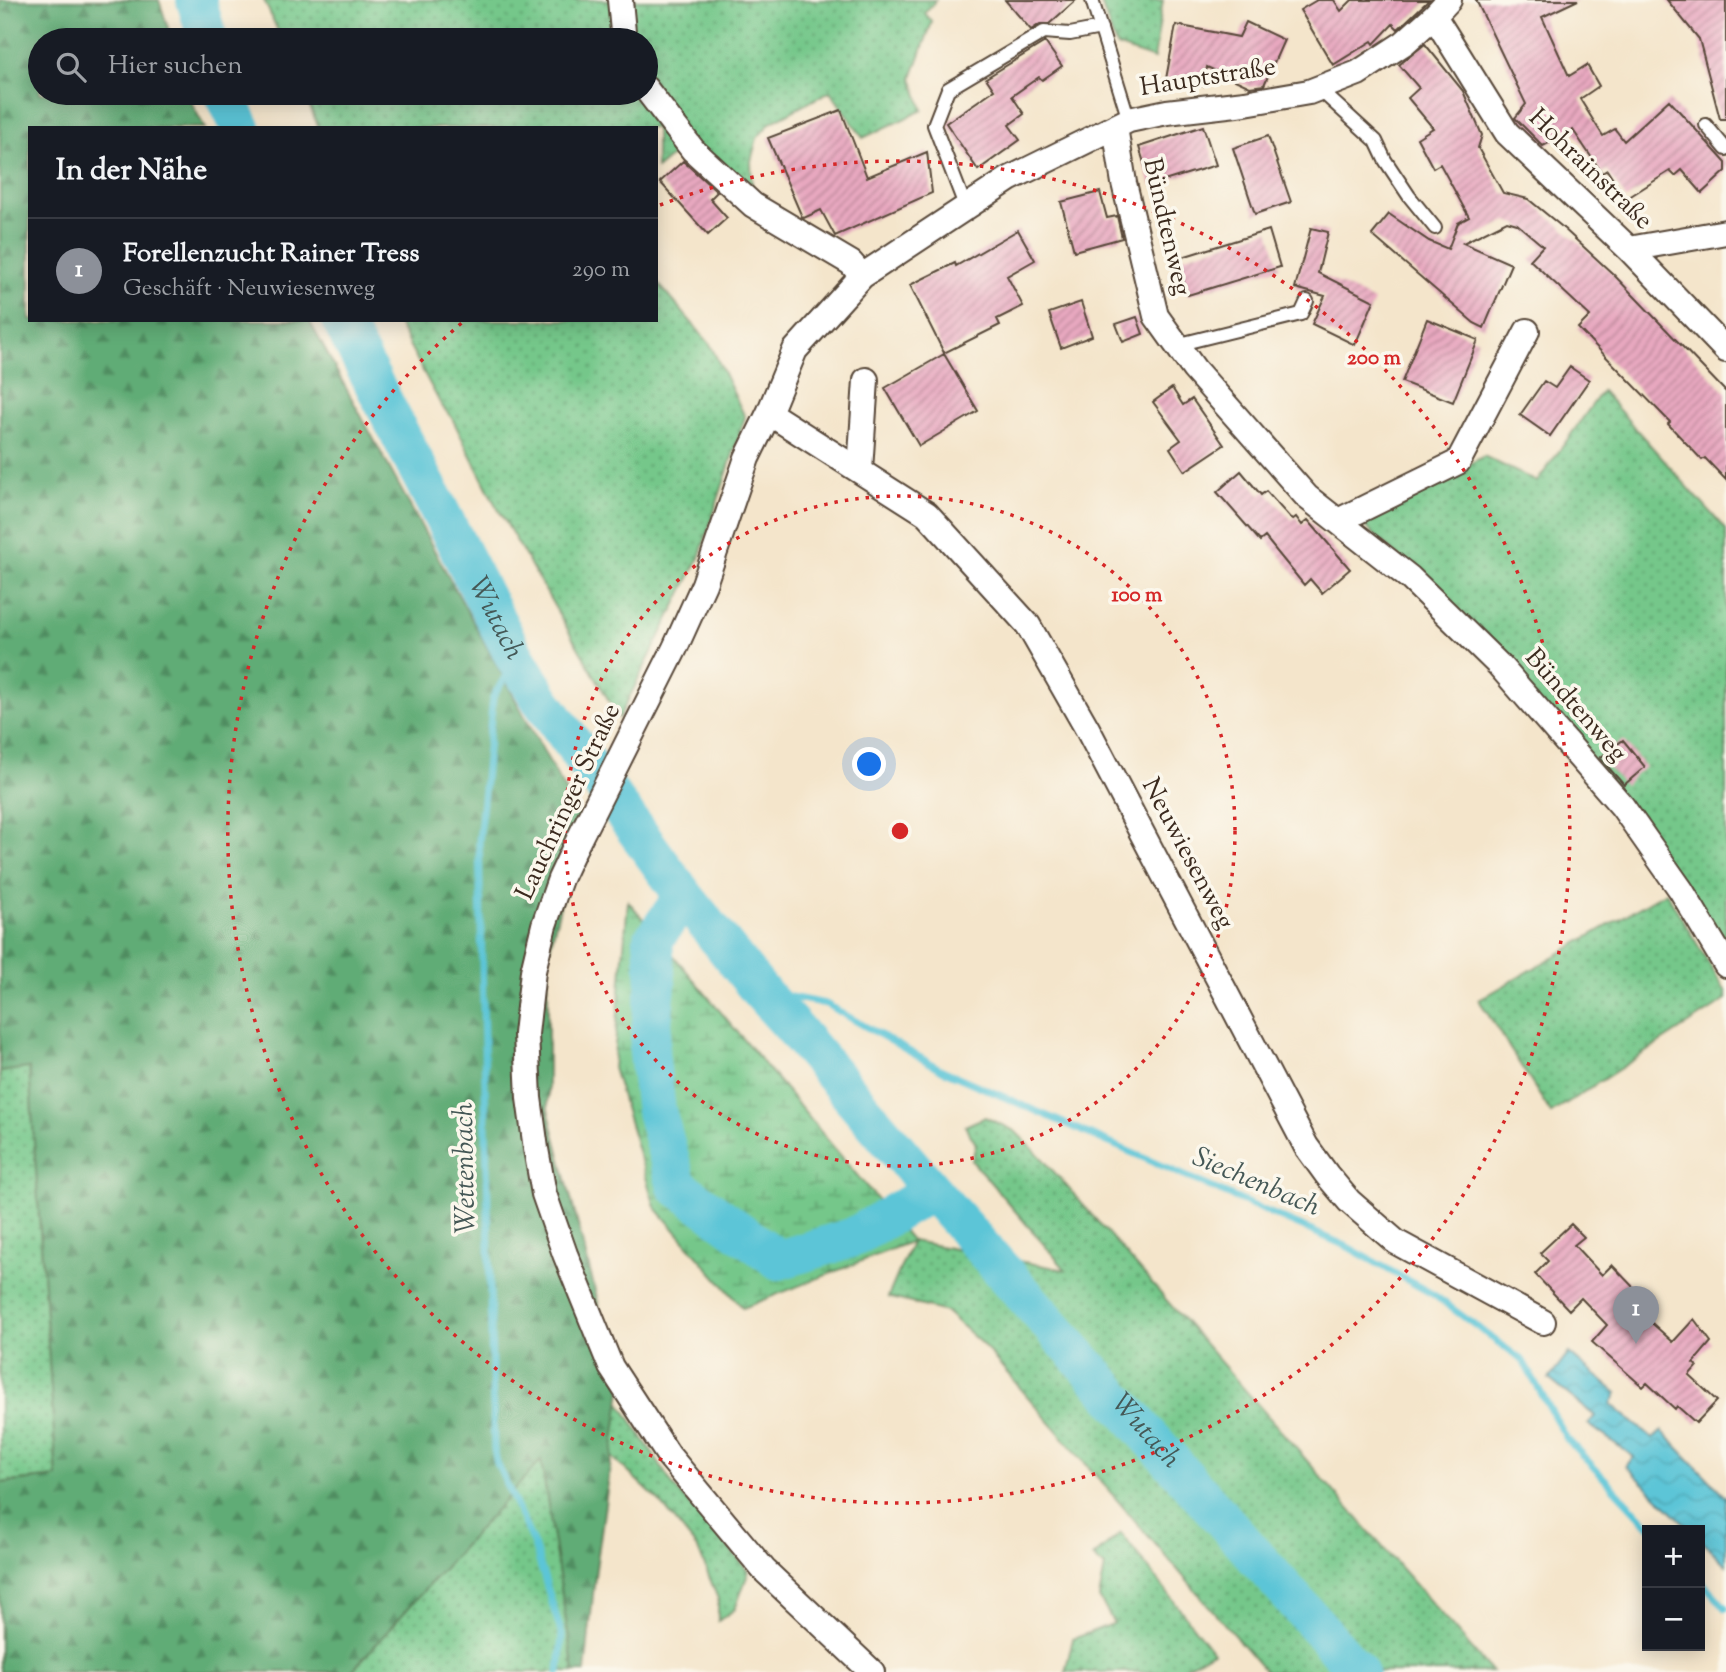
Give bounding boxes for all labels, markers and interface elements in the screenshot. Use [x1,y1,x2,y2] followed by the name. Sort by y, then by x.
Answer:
[28,28,658,105] search box
[52,48,90,86] icon: search
[108,48,243,85] text: Hier suchen
[1137,49,1279,107] street label: Hauptstraße
[1519,101,1661,239] street label: Hohrainstraße
[56,150,207,193] text: In der Nähe
[1132,155,1200,299] street label: Bündtenweg
[123,236,419,273] text: Forellenzucht Rainer Tress
[75,254,83,287] text: 1
[572,254,630,287] text: 290 m
[123,273,375,306] text: Geschäft · Neuwiesenweg
[1347,344,1402,374] text: 200 m
[457,570,533,667] water label: Wutach
[1112,581,1163,611] text: 100 m
[1515,641,1635,771] street label: Bündtenweg
[507,698,631,906] street label: Lauchringer Straße
[852,747,886,781] your location
[1132,772,1242,936] street label: Neuwiesenweg
[888,819,912,843] centre of rings
[445,1102,487,1234] water label: Wettenbach
[1186,1138,1326,1228] water label: Siechenbach
[1613,1286,1659,1344] pin: 1
[1101,1385,1190,1478] water label: Wutach
[1642,1525,1705,1651] map controls
[1642,1525,1705,1588] button: +
[1642,1588,1705,1651] button: −

